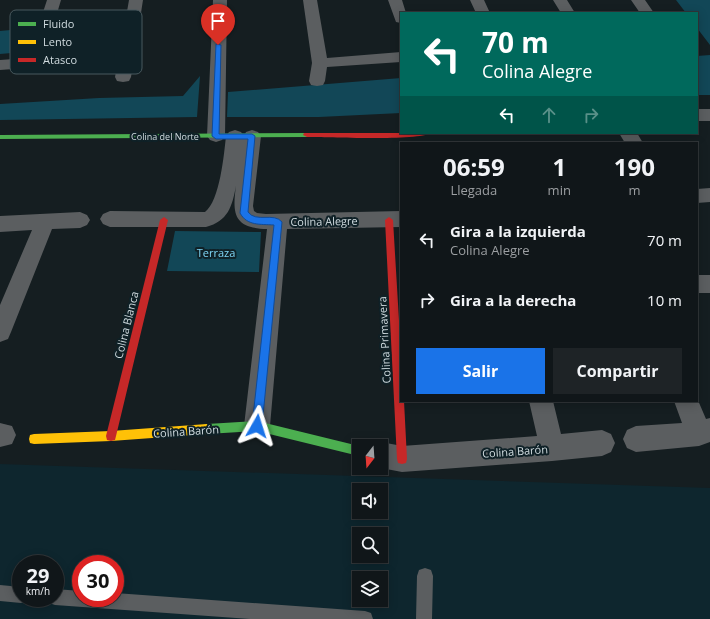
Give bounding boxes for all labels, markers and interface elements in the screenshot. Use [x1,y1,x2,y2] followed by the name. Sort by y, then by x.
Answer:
[201,4,235,45] pin
[10,10,142,74] legend
[207,10,229,32] icon: arrive
[43,16,75,31] text: Fluido
[482,23,549,61] text: 70 m
[416,28,468,80] icon: left
[43,34,73,49] text: Lento
[43,52,78,67] text: Atasco
[482,59,592,83] text: Colina Alegre
[496,104,518,126] icon: left
[538,104,560,126] icon: ahead
[580,104,602,126] icon: right
[131,130,199,143] street label: Colina del Norte
[443,150,505,183] text: 06:59
[552,150,566,183] text: 1
[614,150,655,183] text: 190
[450,181,497,199] text: Llegada
[548,181,571,199] text: min
[628,181,640,199] text: m
[290,213,358,229] street label: Colina Alegre
[450,221,586,241] text: Gira a la izquierda
[416,229,438,251] icon: left
[647,230,682,250] text: 70 m
[450,241,530,259] text: Colina Alegre
[197,245,235,260] park label: Terraza
[416,289,438,311] icon: right
[110,290,142,360] street label: Colina Blanca
[450,290,576,310] text: Gira a la derecha
[647,290,682,310] text: 10 m
[374,296,394,384] street label: Colina Primavera
[416,348,545,394] button: Salir
[553,348,682,394] button: Compartir
[236,405,278,447] position arrow
[153,421,219,441] street label: Colina Barón
[352,439,388,475] north arrow
[352,439,388,607] map controls
[482,441,548,461] street label: Colina Barón
[352,483,388,519] button: sound
[352,527,388,563] button: search
[72,555,124,607] speed limit sign: 30
[27,562,49,589] text: 29
[352,571,388,607] button: layers
[26,584,50,598] text: km/h

